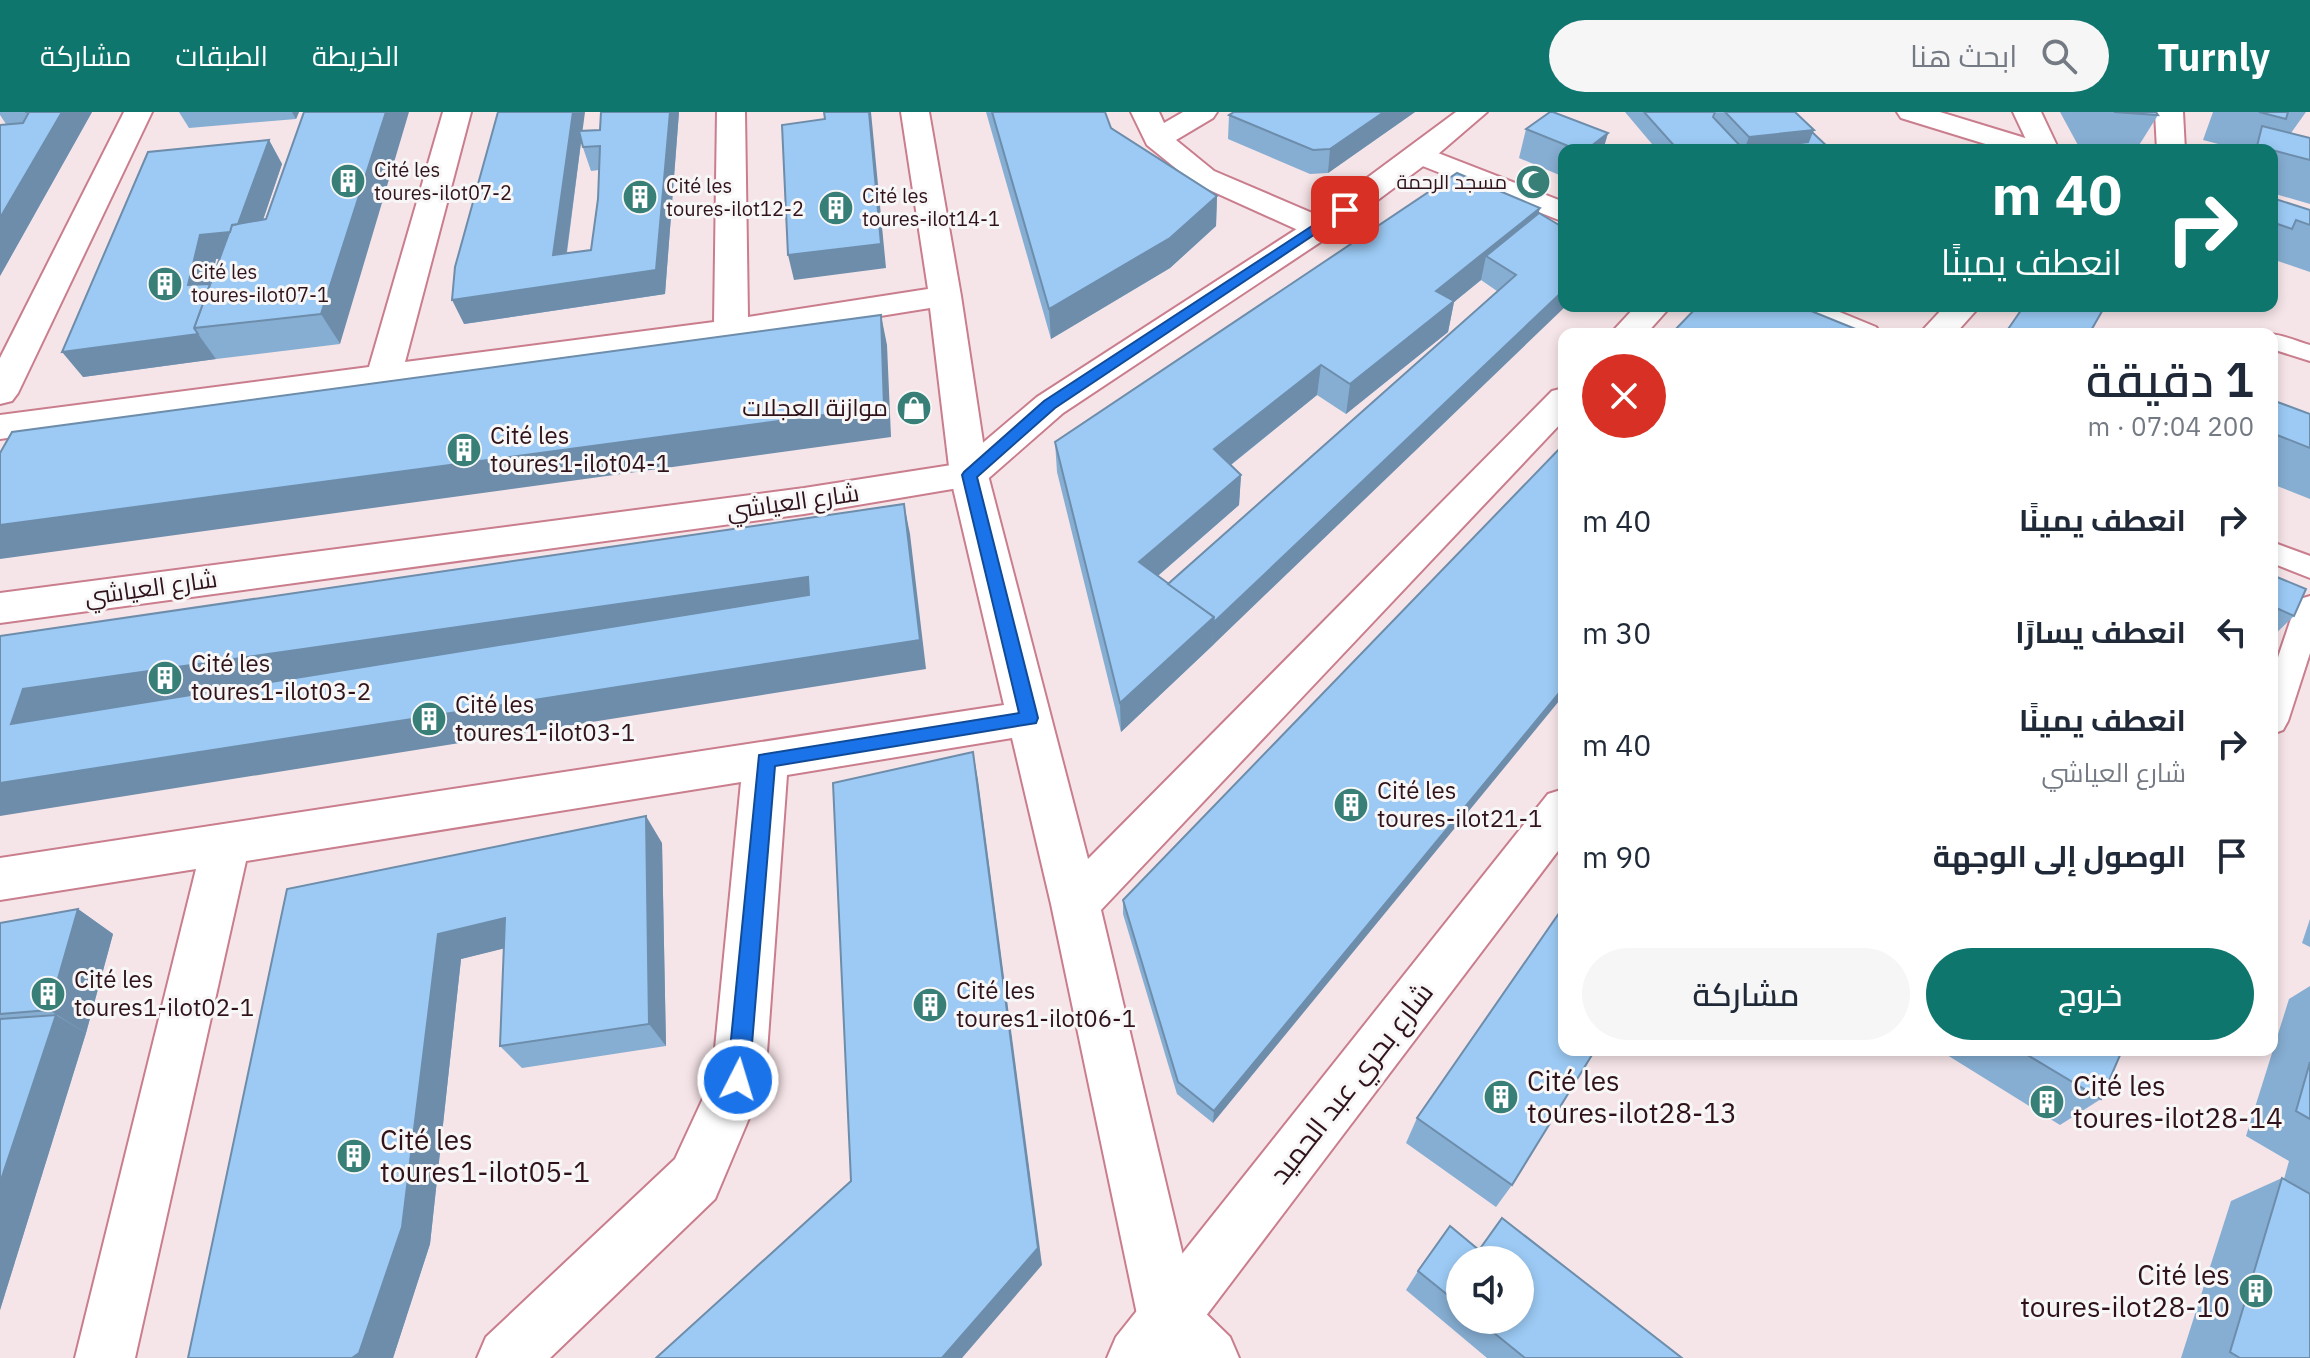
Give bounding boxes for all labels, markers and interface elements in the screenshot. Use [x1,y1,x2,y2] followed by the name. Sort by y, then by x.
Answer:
[1549,20,2109,92] search box
[2157,32,2270,81] text: Turnly
[2037,34,2081,78] icon: search
[1910,36,2017,75] text: ابحث هنا
[40,37,131,74] text: مشاركة
[175,37,268,74] text: الطبقات
[312,37,399,74] text: الخريطة
[374,156,512,206] place label: Cité les toures-ilot07-2
[1992,158,2122,230] text: 40 m
[329,162,367,200] building icon: Cité les toures-ilot07-2
[1514,163,1552,201] mosque icon: مسجد الرحمة
[1396,168,1507,195] place label: مسجد الرحمة
[666,172,804,222] place label: Cité les toures-ilot12-2
[1311,176,1379,244] pin
[2150,176,2254,280] icon: right
[621,178,659,216] building icon: Cité les toures-ilot12-2
[862,182,1000,232] place label: Cité les toures-ilot14-1
[1323,188,1367,232] icon: arrive
[817,189,855,227] building icon: Cité les toures-ilot14-1
[1941,238,2122,285] text: انعطف يمينًا
[191,258,329,308] place label: Cité les toures-ilot07-1
[146,265,184,303] building icon: Cité les toures-ilot07-1
[2086,348,2254,410] text: 1 دقيقة
[1582,354,1666,438] button: close
[895,389,933,427] shop icon: موازنة العجلات
[742,391,888,423] place label: موازنة العجلات
[2088,409,2254,443] text: 200 m · 07:04
[490,419,670,479] place label: Cité les toures1-ilot04-1
[445,431,483,469] building icon: Cité les toures1-ilot04-1
[725,476,862,529] street label: شارع العياشي
[2210,498,2254,542] icon: right
[2019,500,2186,539] text: انعطف يمينًا
[1582,501,1651,540] text: 40 m
[83,562,220,615] street label: شارع العياشي
[2210,610,2254,654] icon: left
[2015,612,2186,651] text: انعطف يسارًا
[1582,613,1651,652] text: 30 m
[191,647,371,707] place label: Cité les toures1-ilot03-2
[146,659,184,697] building icon: Cité les toures1-ilot03-2
[455,688,635,748] place label: Cité les toures1-ilot03-1
[410,700,448,738] building icon: Cité les toures1-ilot03-1
[2019,700,2186,739] text: انعطف يمينًا
[2210,722,2254,766] icon: right
[1582,725,1651,764] text: 40 m
[2042,755,2186,789] text: شارع العياشي
[1377,774,1542,834] place label: Cité les toures-ilot21-1
[1332,786,1370,824] building icon: Cité les toures-ilot21-1
[2210,834,2254,878] icon: arrive
[1933,836,2186,875] text: الوصول إلى الوجهة
[1582,837,1651,876] text: 90 m
[1582,948,1910,1040] button: مشاركة
[1926,948,2254,1040] button: خروج
[74,963,254,1023] place label: Cité les toures1-ilot02-1
[956,974,1136,1034] place label: Cité les toures1-ilot06-1
[1260,974,1444,1193] street label: شارع بحري عبد الحميد
[29,975,67,1013] building icon: Cité les toures1-ilot02-1
[911,986,949,1024] building icon: Cité les toures1-ilot06-1
[696,1038,780,1122] position arrow
[1527,1062,1737,1131] place label: Cité les toures-ilot28-13
[2073,1067,2283,1136] place label: Cité les toures-ilot28-14
[1482,1078,1520,1116] building icon: Cité les toures-ilot28-13
[2028,1083,2066,1121] building icon: Cité les toures-ilot28-14
[380,1121,590,1190] place label: Cité les toures1-ilot05-1
[335,1137,373,1175] building icon: Cité les toures1-ilot05-1
[1446,1246,1534,1334] map controls
[1446,1246,1534,1334] button: sound
[2020,1256,2230,1325] place label: Cité les toures-ilot28-10
[2237,1272,2275,1310] building icon: Cité les toures-ilot28-10

